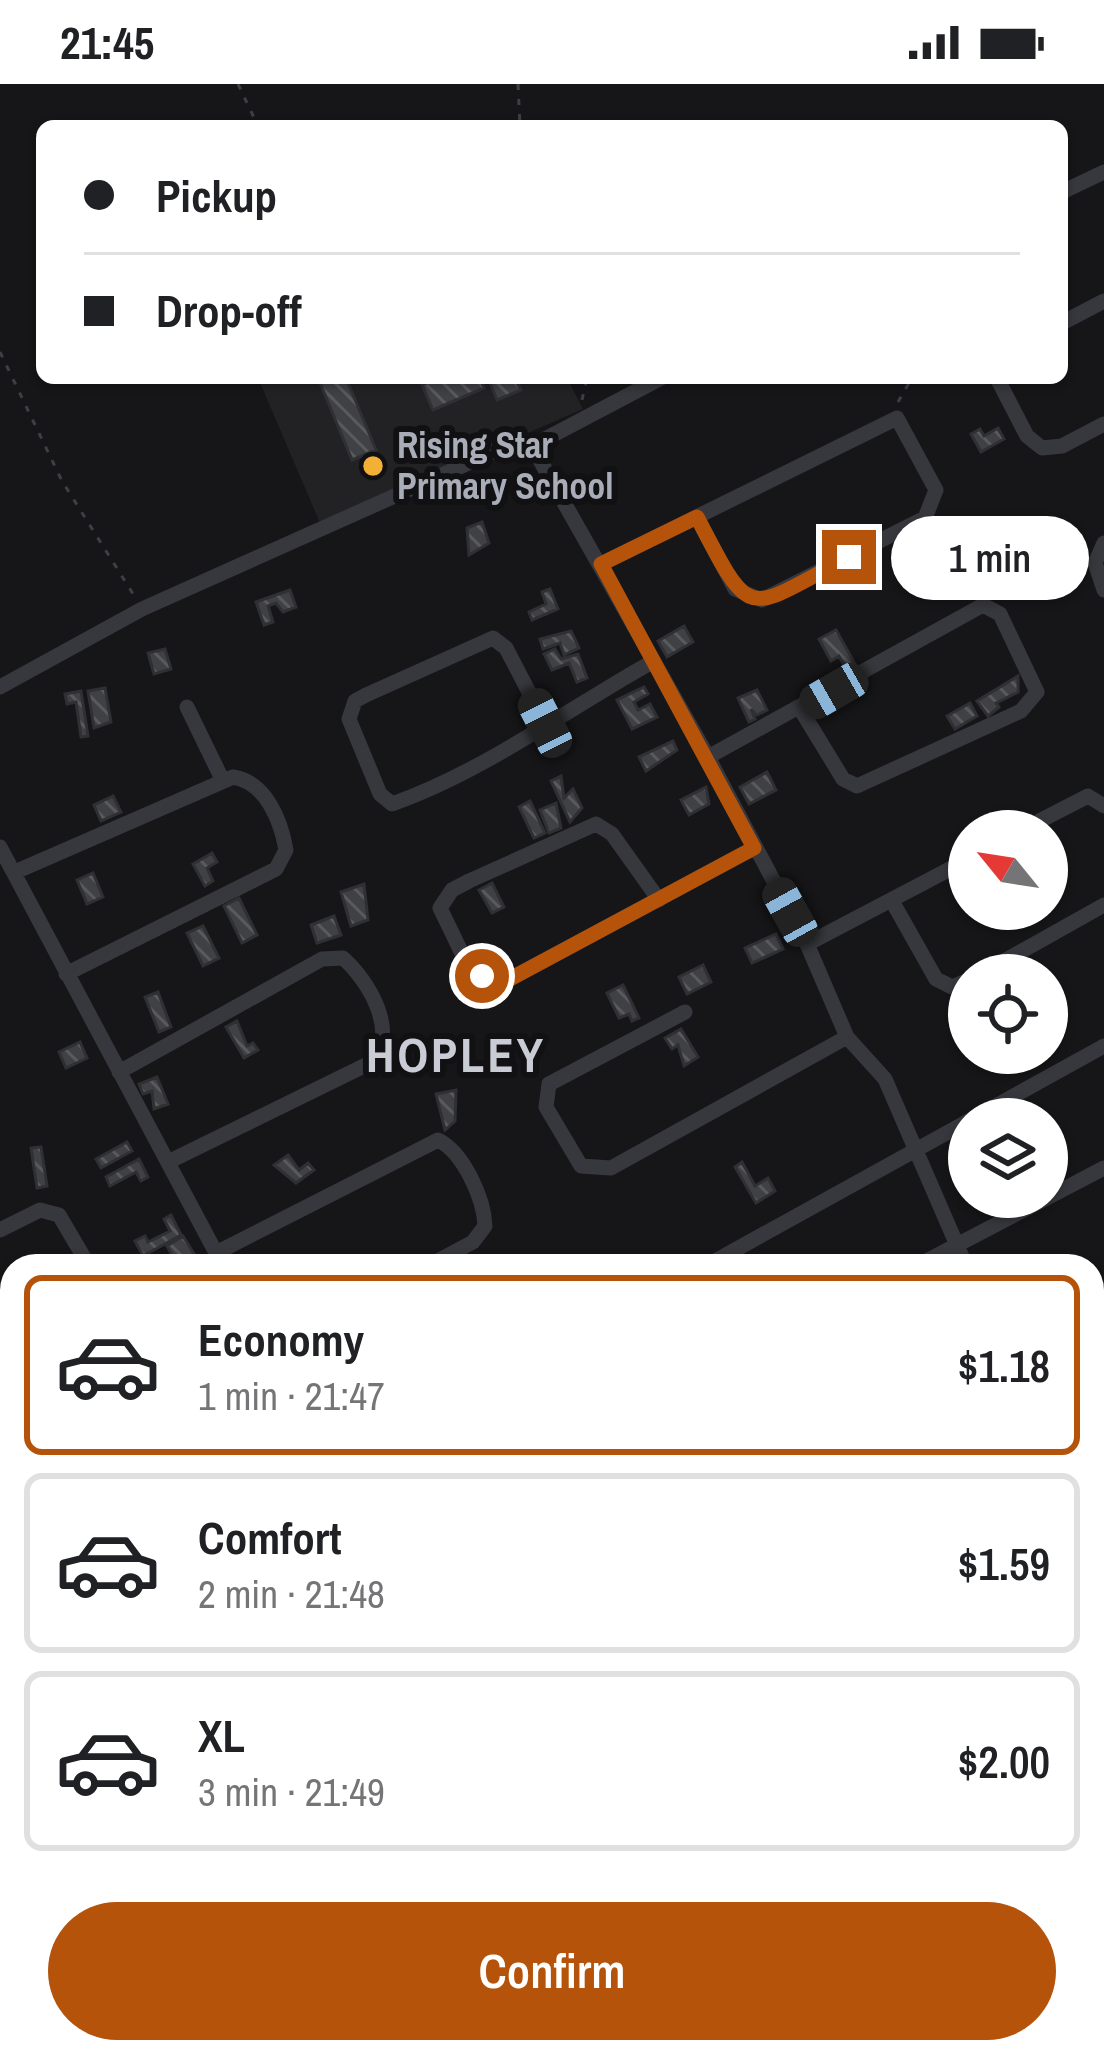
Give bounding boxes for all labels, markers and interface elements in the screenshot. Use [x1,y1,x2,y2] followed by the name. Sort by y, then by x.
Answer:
[60,12,154,73] text: 21:45
[156,165,277,226] text: Pickup
[156,280,302,341] text: Drop-off
[397,421,614,510] place label: Rising Star Primary School
[360,453,386,479] marker: Rising Star Primary School
[891,515,1089,599] callout: 1 min
[822,530,876,584] route end
[949,532,1031,584] text: 1 min
[794,657,874,725] car
[513,683,577,763] car
[948,810,1068,930] north arrow
[948,810,1068,1218] map controls
[757,872,823,952] car
[455,949,509,1003] route start
[948,954,1068,1074] button: locate
[366,1022,546,1087] district label: HOPLEY
[948,1098,1068,1218] button: layers
[198,1309,364,1370] text: Economy
[54,1311,162,1419] icon: car
[958,1335,1050,1396] text: $1.18
[198,1370,385,1422] text: 1 min · 21:47
[198,1507,341,1568] text: Comfort
[54,1509,162,1617] icon: car
[958,1533,1050,1594] text: $1.59
[198,1568,385,1620] text: 2 min · 21:48
[198,1705,245,1766] text: XL
[54,1707,162,1815] icon: car
[958,1731,1050,1792] text: $2.00
[198,1766,385,1818] text: 3 min · 21:49
[48,1902,1056,2040] button: Confirm

